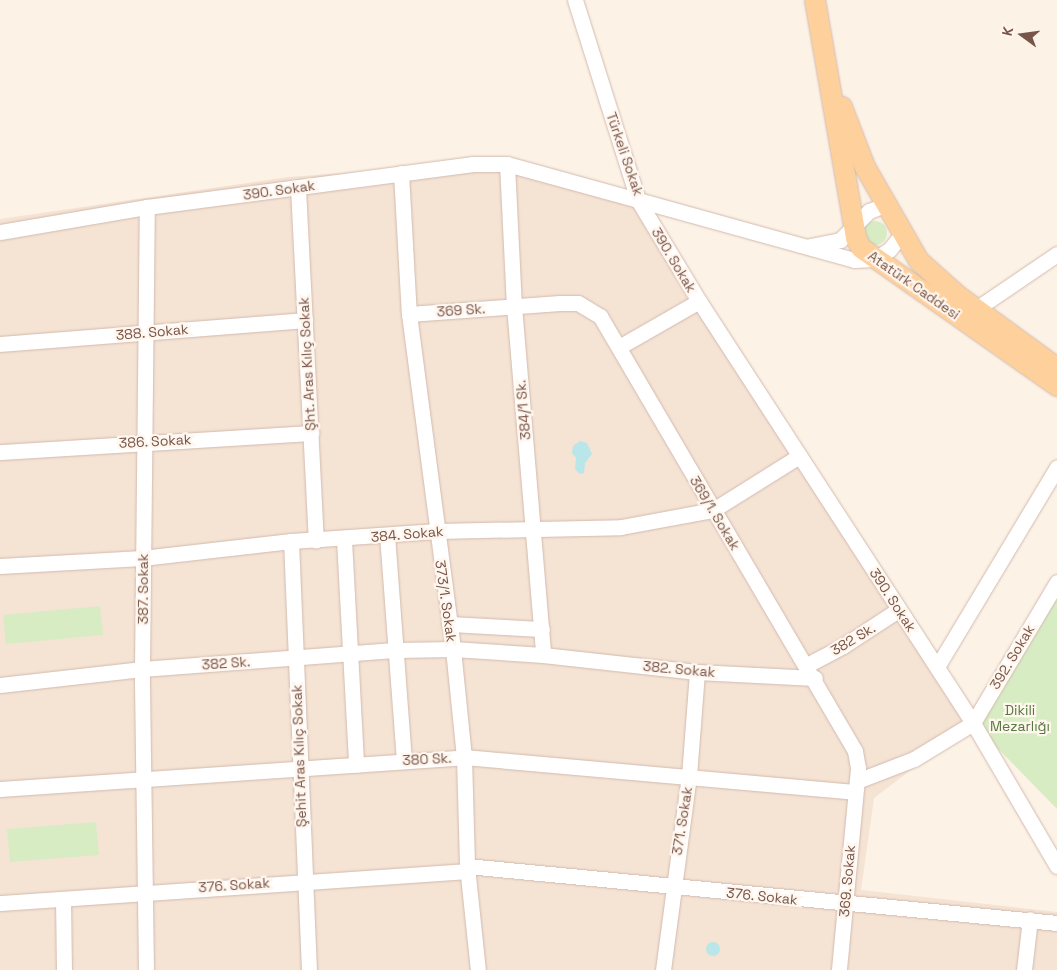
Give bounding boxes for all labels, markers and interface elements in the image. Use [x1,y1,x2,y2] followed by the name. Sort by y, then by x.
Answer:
[997,10,1047,60] north arrow
[998,25,1017,38] text: K
[603,110,647,198] street label: Türkeli Sokak
[242,177,316,203] street label: 390. Sokak
[648,224,700,296] street label: 390. Sokak
[865,247,963,323] street label: Atatürk Caddesi
[295,296,319,432] street label: Şht. Aras Kılıç Sokak
[436,300,486,320] street label: 369 Sk.
[115,320,189,344] street label: 388. Sokak
[512,379,534,441] street label: 384/1 Sk.
[118,431,192,451] street label: 386. Sokak
[686,473,744,553] street label: 369/1. Sokak
[370,522,444,546] street label: 384. Sokak
[135,553,151,625] street label: 387. Sokak
[432,559,460,643] street label: 373/1. Sokak
[866,565,920,635] street label: 390. Sokak
[828,619,878,659] street label: 382 Sk.
[986,621,1038,693] street label: 392. Sokak
[201,653,251,673] street label: 382 Sk.
[642,657,716,681] street label: 382. Sokak
[288,684,310,828] street label: Şehit Aras Kılıç Sokak
[990,702,1050,734] park label: Dikili Mezarlığı
[402,749,452,769] street label: 380 Sk.
[668,785,696,857] street label: 371. Sokak
[835,844,859,918] street label: 369. Sokak
[197,874,271,896] street label: 376. Sokak
[725,884,799,908] street label: 376. Sokak

